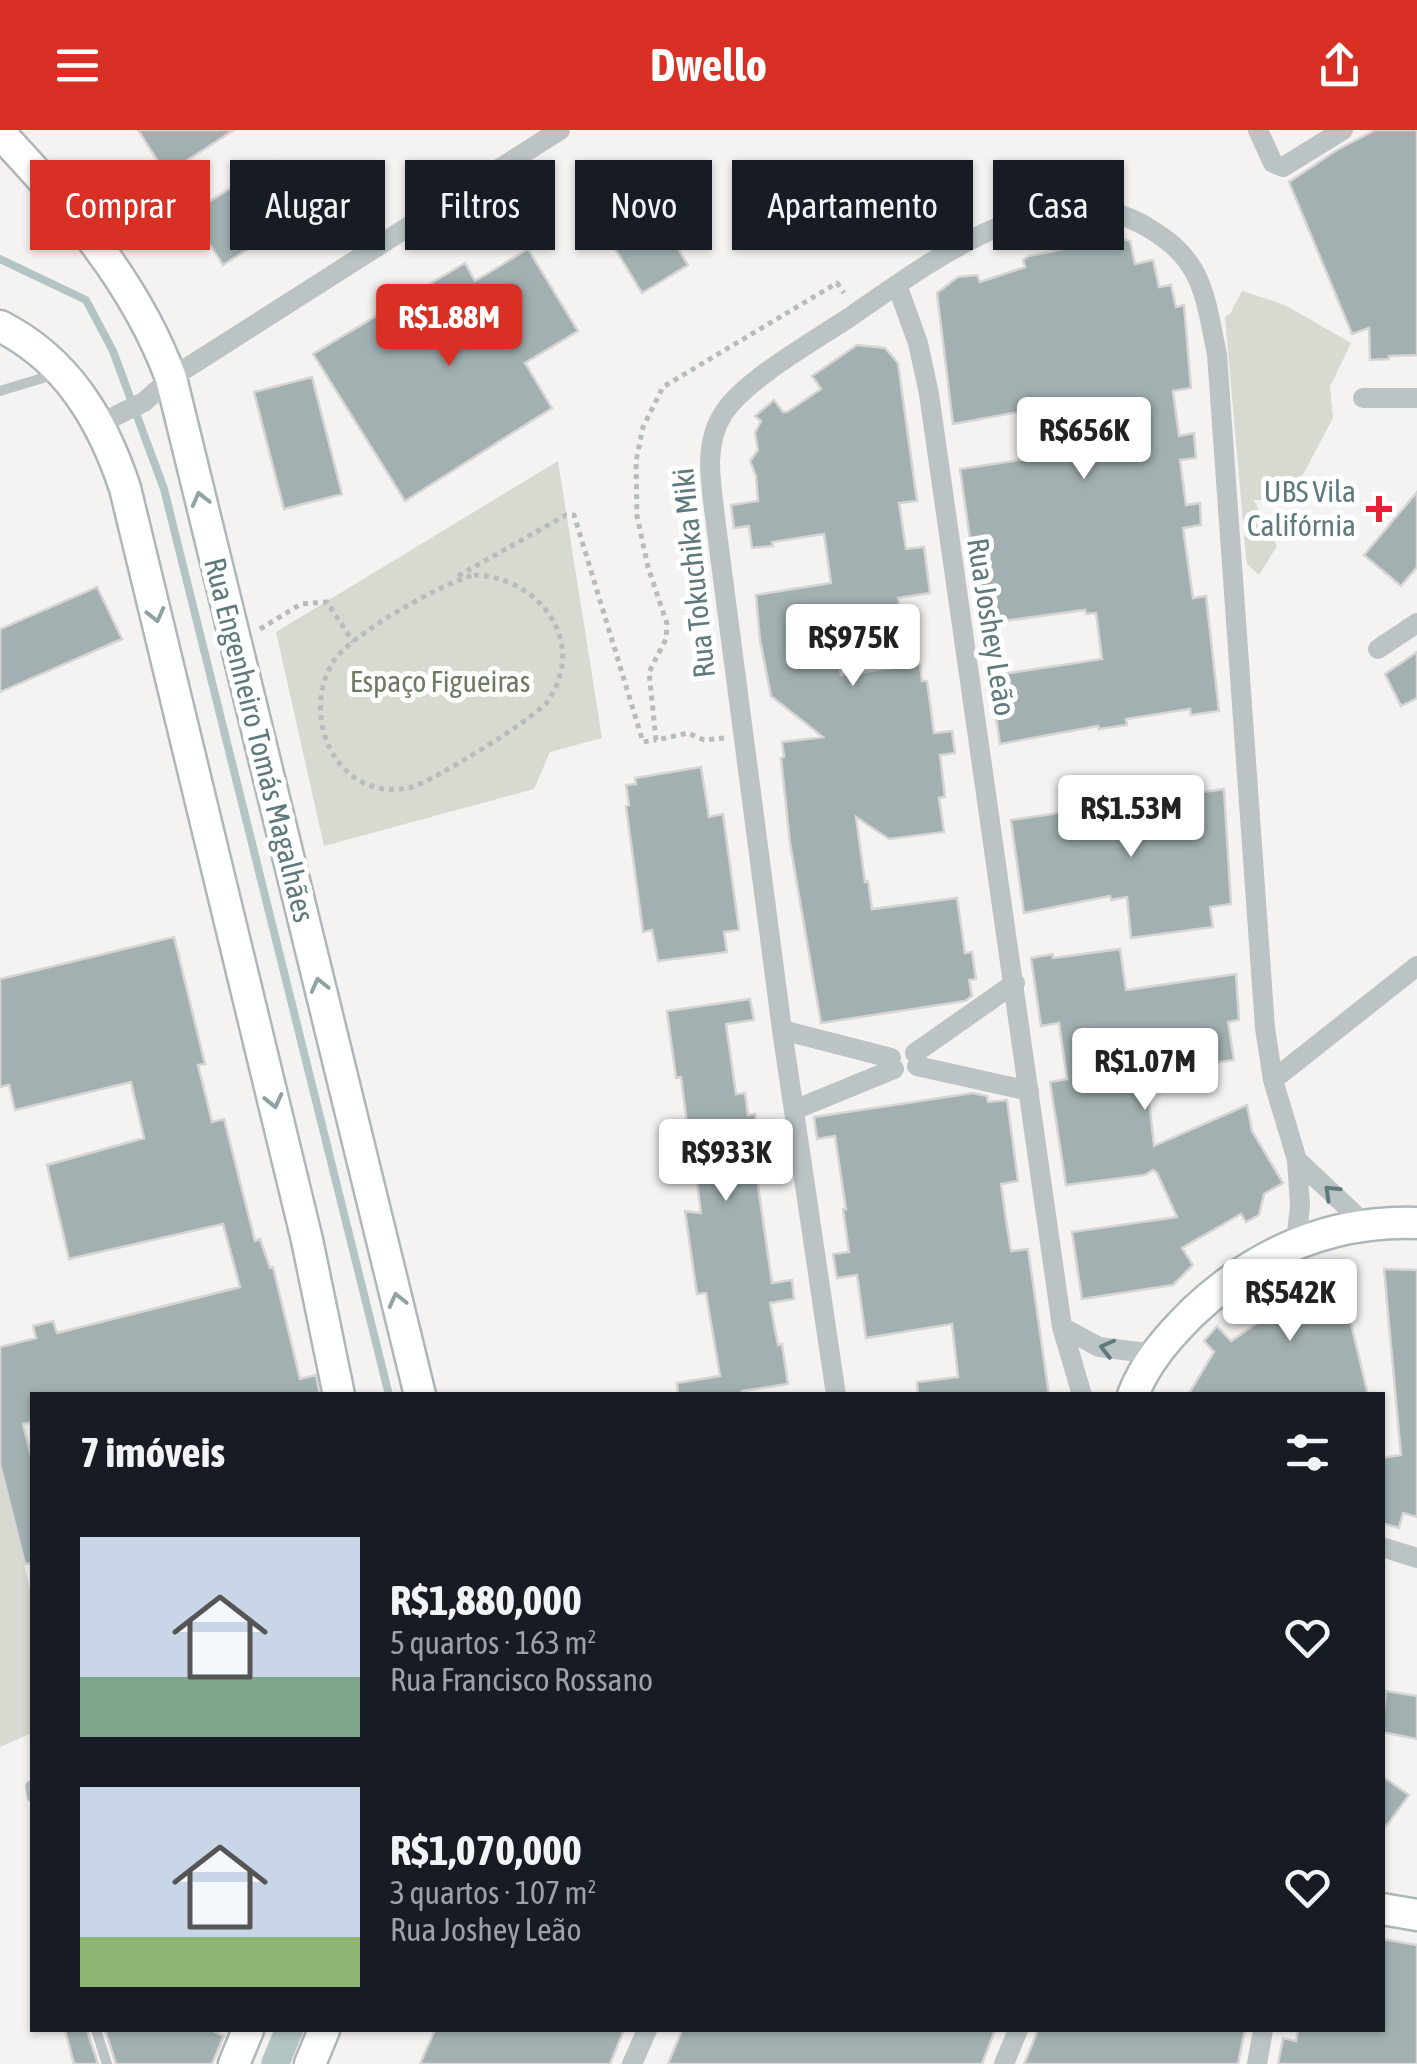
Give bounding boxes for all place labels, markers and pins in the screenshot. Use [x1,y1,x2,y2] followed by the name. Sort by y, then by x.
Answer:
[357,284,541,369] pin: R$1.88M
[1003,397,1165,482] pin: R$656K
[1247,474,1356,542] place label: UBS Vila Califórnia
[1366,496,1392,522] marker: UBS Vila Califórnia
[772,604,934,689] pin: R$975K
[1039,775,1223,860] pin: R$1.53M
[1053,1028,1237,1113] pin: R$1.07M
[645,1119,807,1204] pin: R$933K
[1209,1259,1371,1344] pin: R$542K

